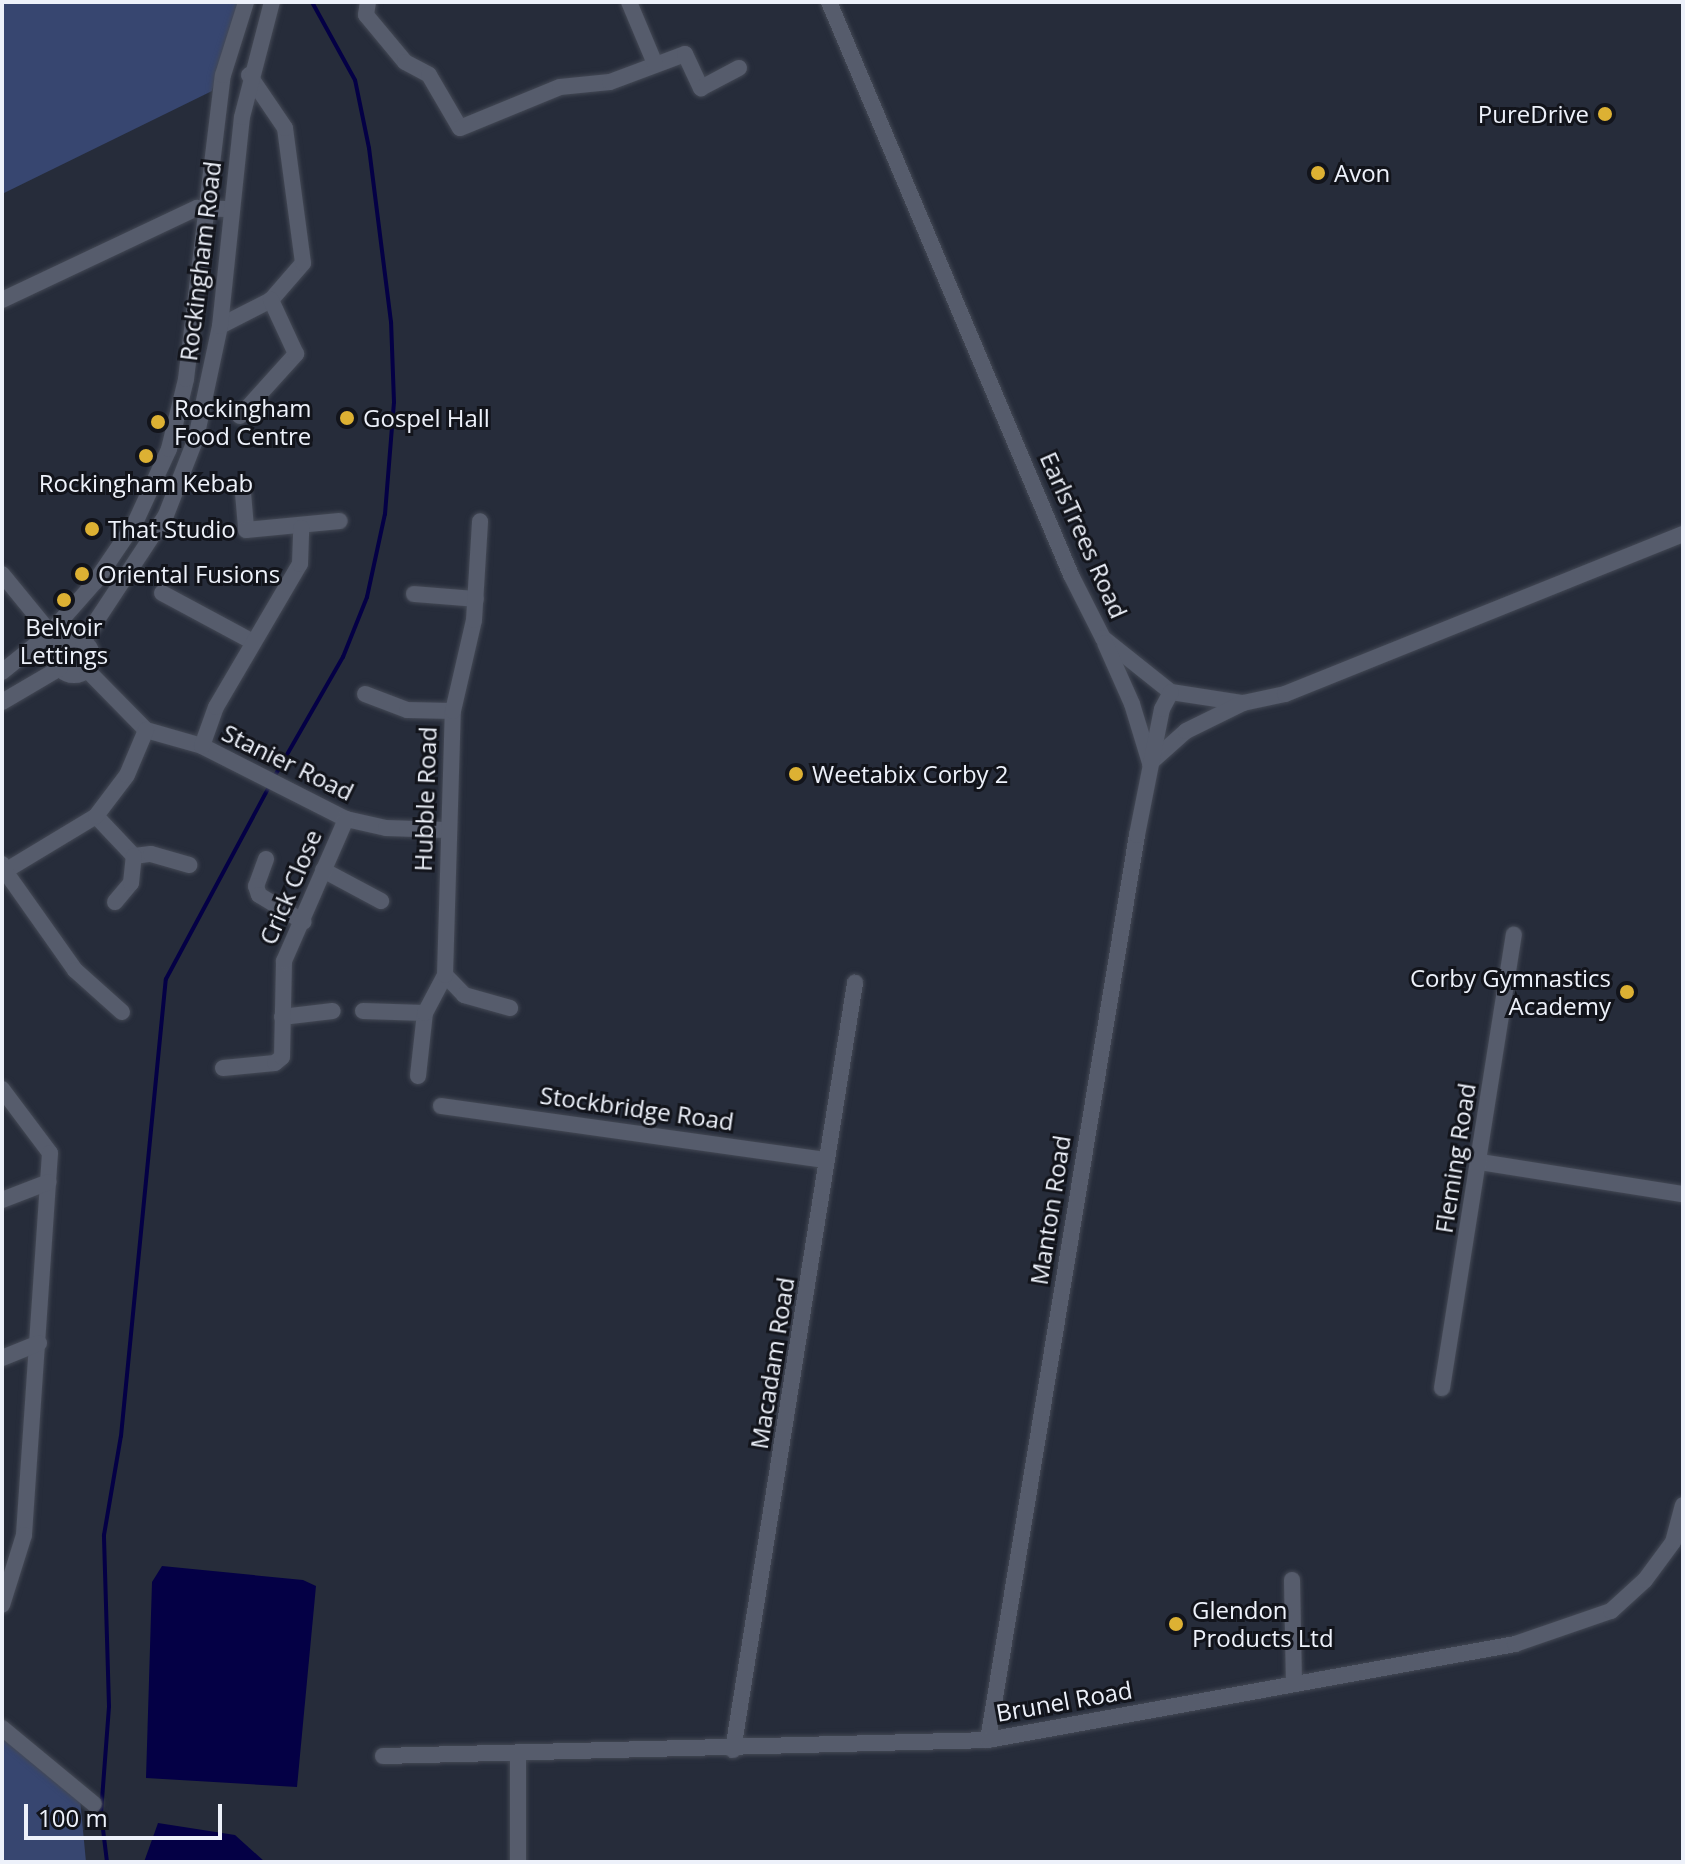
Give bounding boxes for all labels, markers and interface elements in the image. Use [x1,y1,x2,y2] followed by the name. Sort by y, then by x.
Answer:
[1478,100,1589,128] place label: PureDrive
[1596,105,1614,123] marker: PureDrive
[1334,159,1390,187] place label: Avon
[173,160,227,362] street label: Rockingham Road
[1309,164,1327,182] marker: Avon
[174,394,311,450] place label: Rockingham Food Centre
[363,404,490,432] place label: Gospel Hall
[338,409,356,427] marker: Gospel Hall
[149,413,167,431] marker: Rockingham Food Centre
[137,447,155,465] marker: Rockingham Kebab
[1034,447,1134,623] street label: EarlsTrees Road
[39,469,253,497] place label: Rockingham Kebab
[108,515,236,543] place label: That Studio
[83,520,101,538] marker: That Studio
[98,560,280,588] place label: Oriental Fusions
[73,565,91,583] marker: Oriental Fusions
[55,591,73,609] marker: Belvoir Lettings
[20,613,108,669] place label: Belvoir Lettings
[218,718,358,806] street label: Stanier Road
[408,726,442,872] street label: Hubble Road
[812,760,1009,788] place label: Weetabix Corby 2
[787,765,805,783] marker: Weetabix Corby 2
[253,825,327,949] street label: Crick Close
[1410,964,1611,1020] place label: Corby Gymnastics Academy
[1618,983,1636,1001] marker: Corby Gymnastics Academy
[538,1080,736,1136] street label: Stockbridge Road
[1429,1081,1481,1235] street label: Fleming Road
[1024,1133,1076,1287] street label: Manton Road
[744,1275,800,1451] street label: Macadam Road
[1192,1596,1334,1652] place label: Glendon Products Ltd
[1167,1615,1185,1633] marker: Glendon Products Ltd
[994,1675,1134,1727] street label: Brunel Road
[28,1788,226,1838] scale bar
[38,1801,108,1834] text: 100 m

